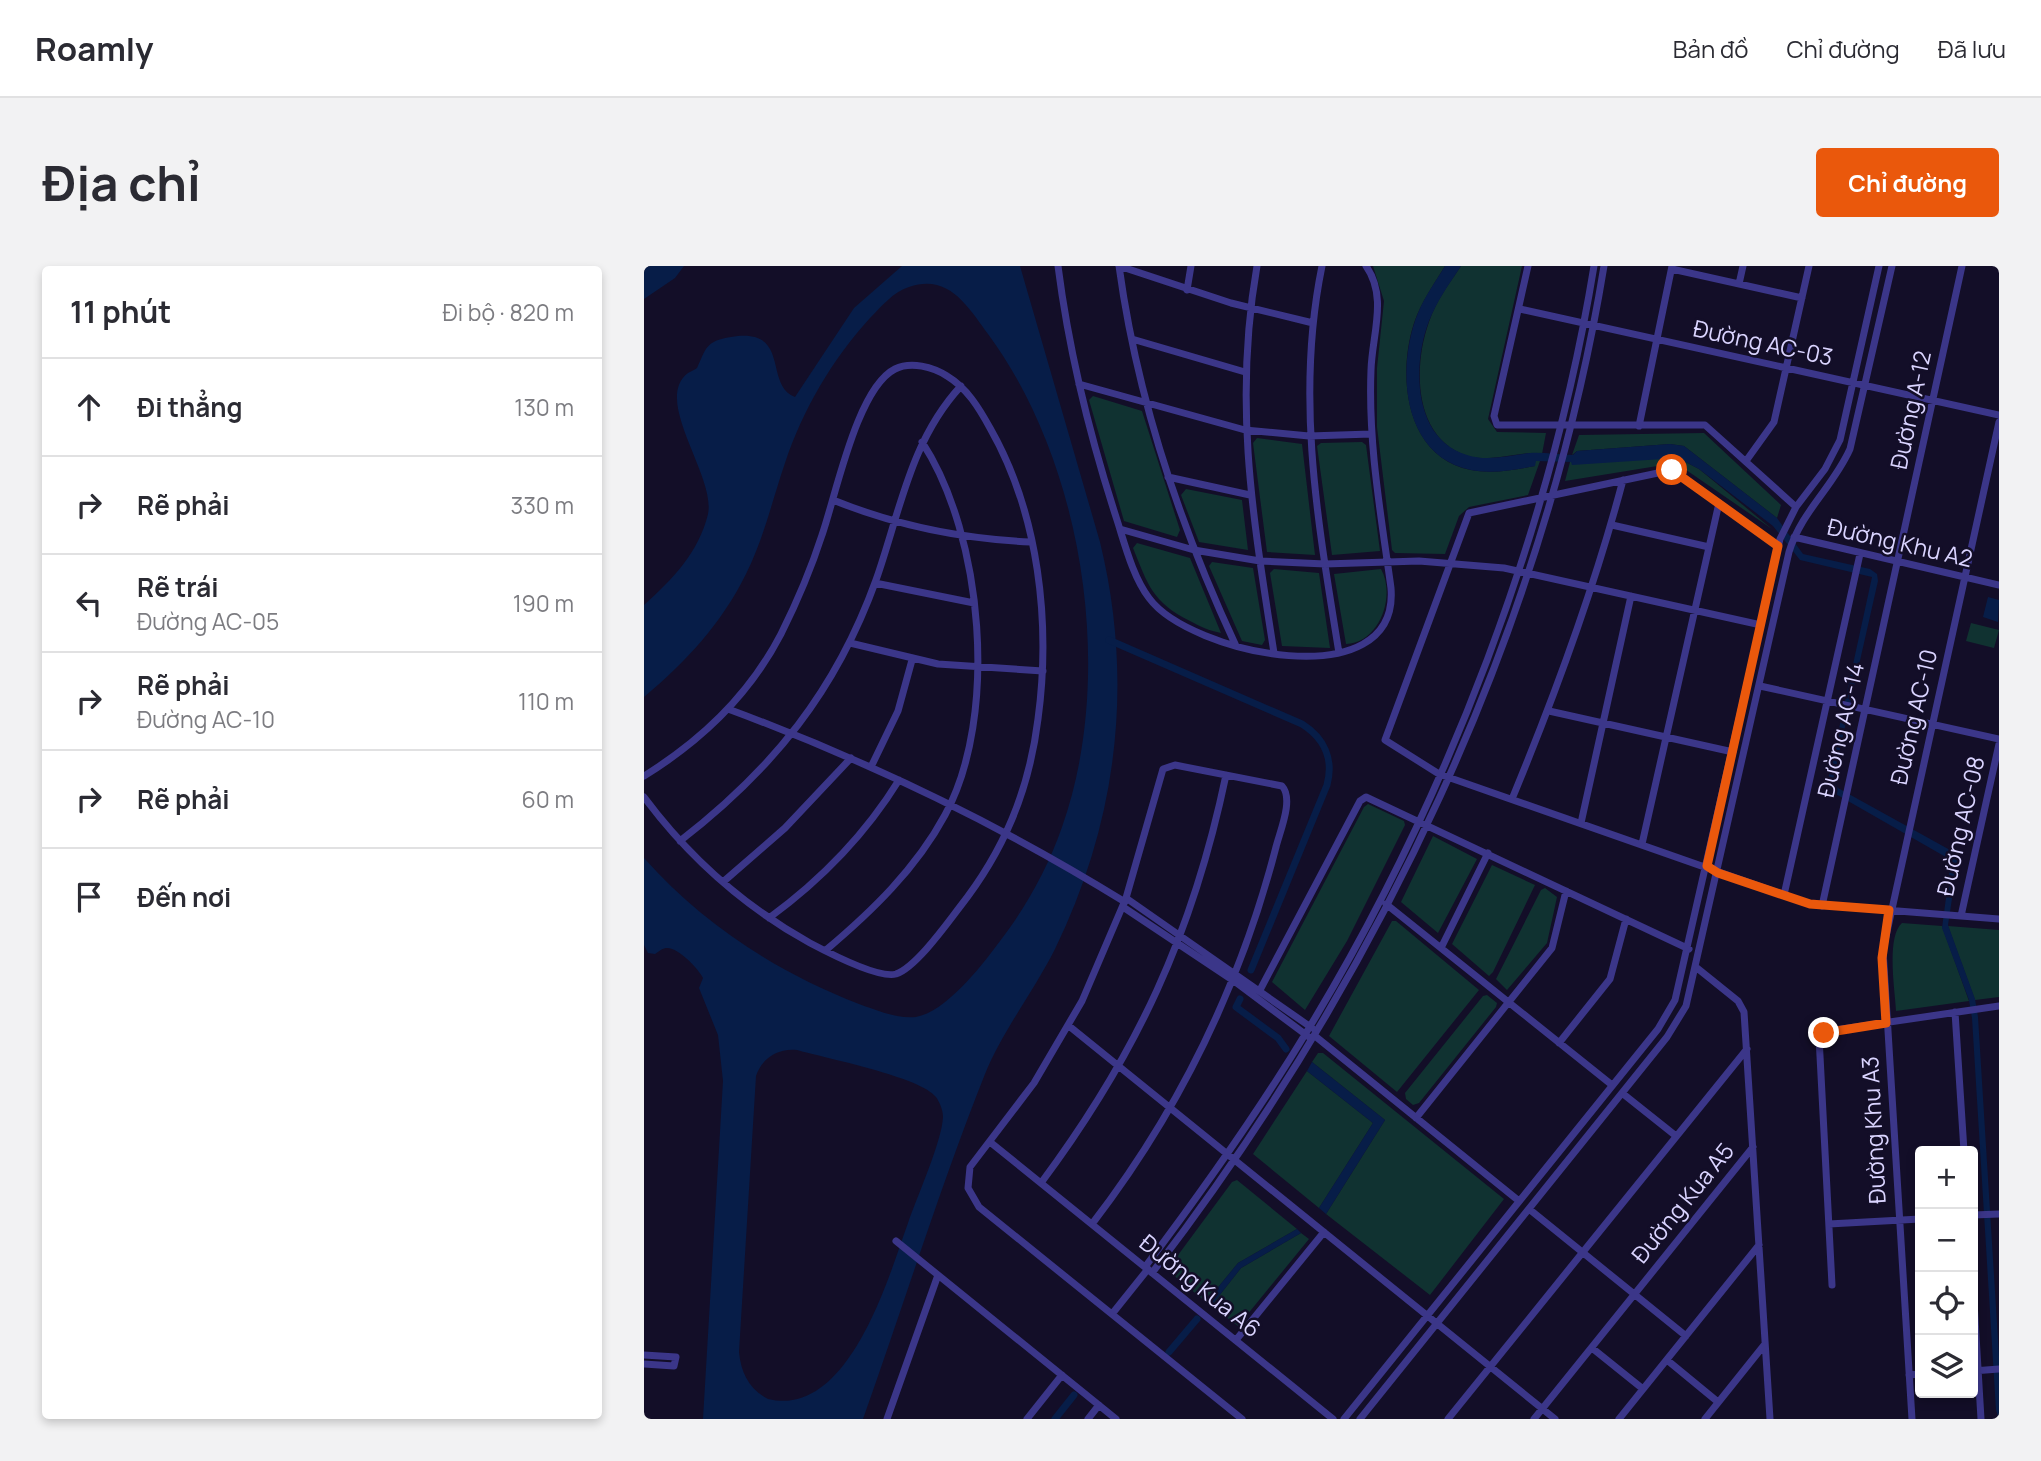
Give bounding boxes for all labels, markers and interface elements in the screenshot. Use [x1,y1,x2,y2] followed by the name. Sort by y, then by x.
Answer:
[35,26,154,71] text: Roamly
[1673,32,1748,65] text: Bản đồ
[1786,32,1900,65] text: Chỉ đường
[1938,32,2006,65] text: Đã lưu
[1816,148,1999,217] button: Chỉ đường
[42,149,201,216] text: Địa chỉ
[70,291,171,332] text: 11 phút
[442,296,574,328] text: Đi bộ · 820 m
[1691,312,1836,372] street label: Đường AC-03
[1882,348,1938,472] street label: Đường A-12
[70,388,108,426] icon: ahead
[137,389,243,425] text: Đi thẳng
[514,391,574,423] text: 130 m
[1656,454,1687,485] route start
[70,486,108,524] icon: right
[137,487,230,523] text: Rẽ phải
[510,489,574,521] text: 330 m
[1824,510,1976,574] street label: Đường Khu A2
[137,569,219,605] text: Rẽ trái
[70,584,108,622] icon: left
[513,587,574,619] text: 190 m
[137,605,279,637] text: Đường AC-05
[1882,646,1944,788] street label: Đường AC-10
[1809,659,1871,800] street label: Đường AC-14
[137,667,230,703] text: Rẽ phải
[70,682,108,720] icon: right
[518,685,574,717] text: 110 m
[137,703,275,735] text: Đường AC-10
[1928,753,1992,899] street label: Đường AC-08
[70,780,108,818] icon: right
[137,781,230,817] text: Rẽ phải
[522,783,574,815] text: 60 m
[70,878,108,916] icon: arrive
[137,879,231,915] text: Đến nơi
[1808,1017,1839,1048] route end
[1853,1055,1893,1205] street label: Đường Khu A3
[1624,1135,1741,1269] street label: Đường Kua A5
[1915,1146,1978,1398] map controls
[1915,1146,1978,1209] button: +
[1915,1209,1978,1272] button: −
[1133,1226,1268,1344] street label: Đường Kua A6
[1915,1272,1978,1335] button: locate
[1915,1335,1978,1398] button: layers

